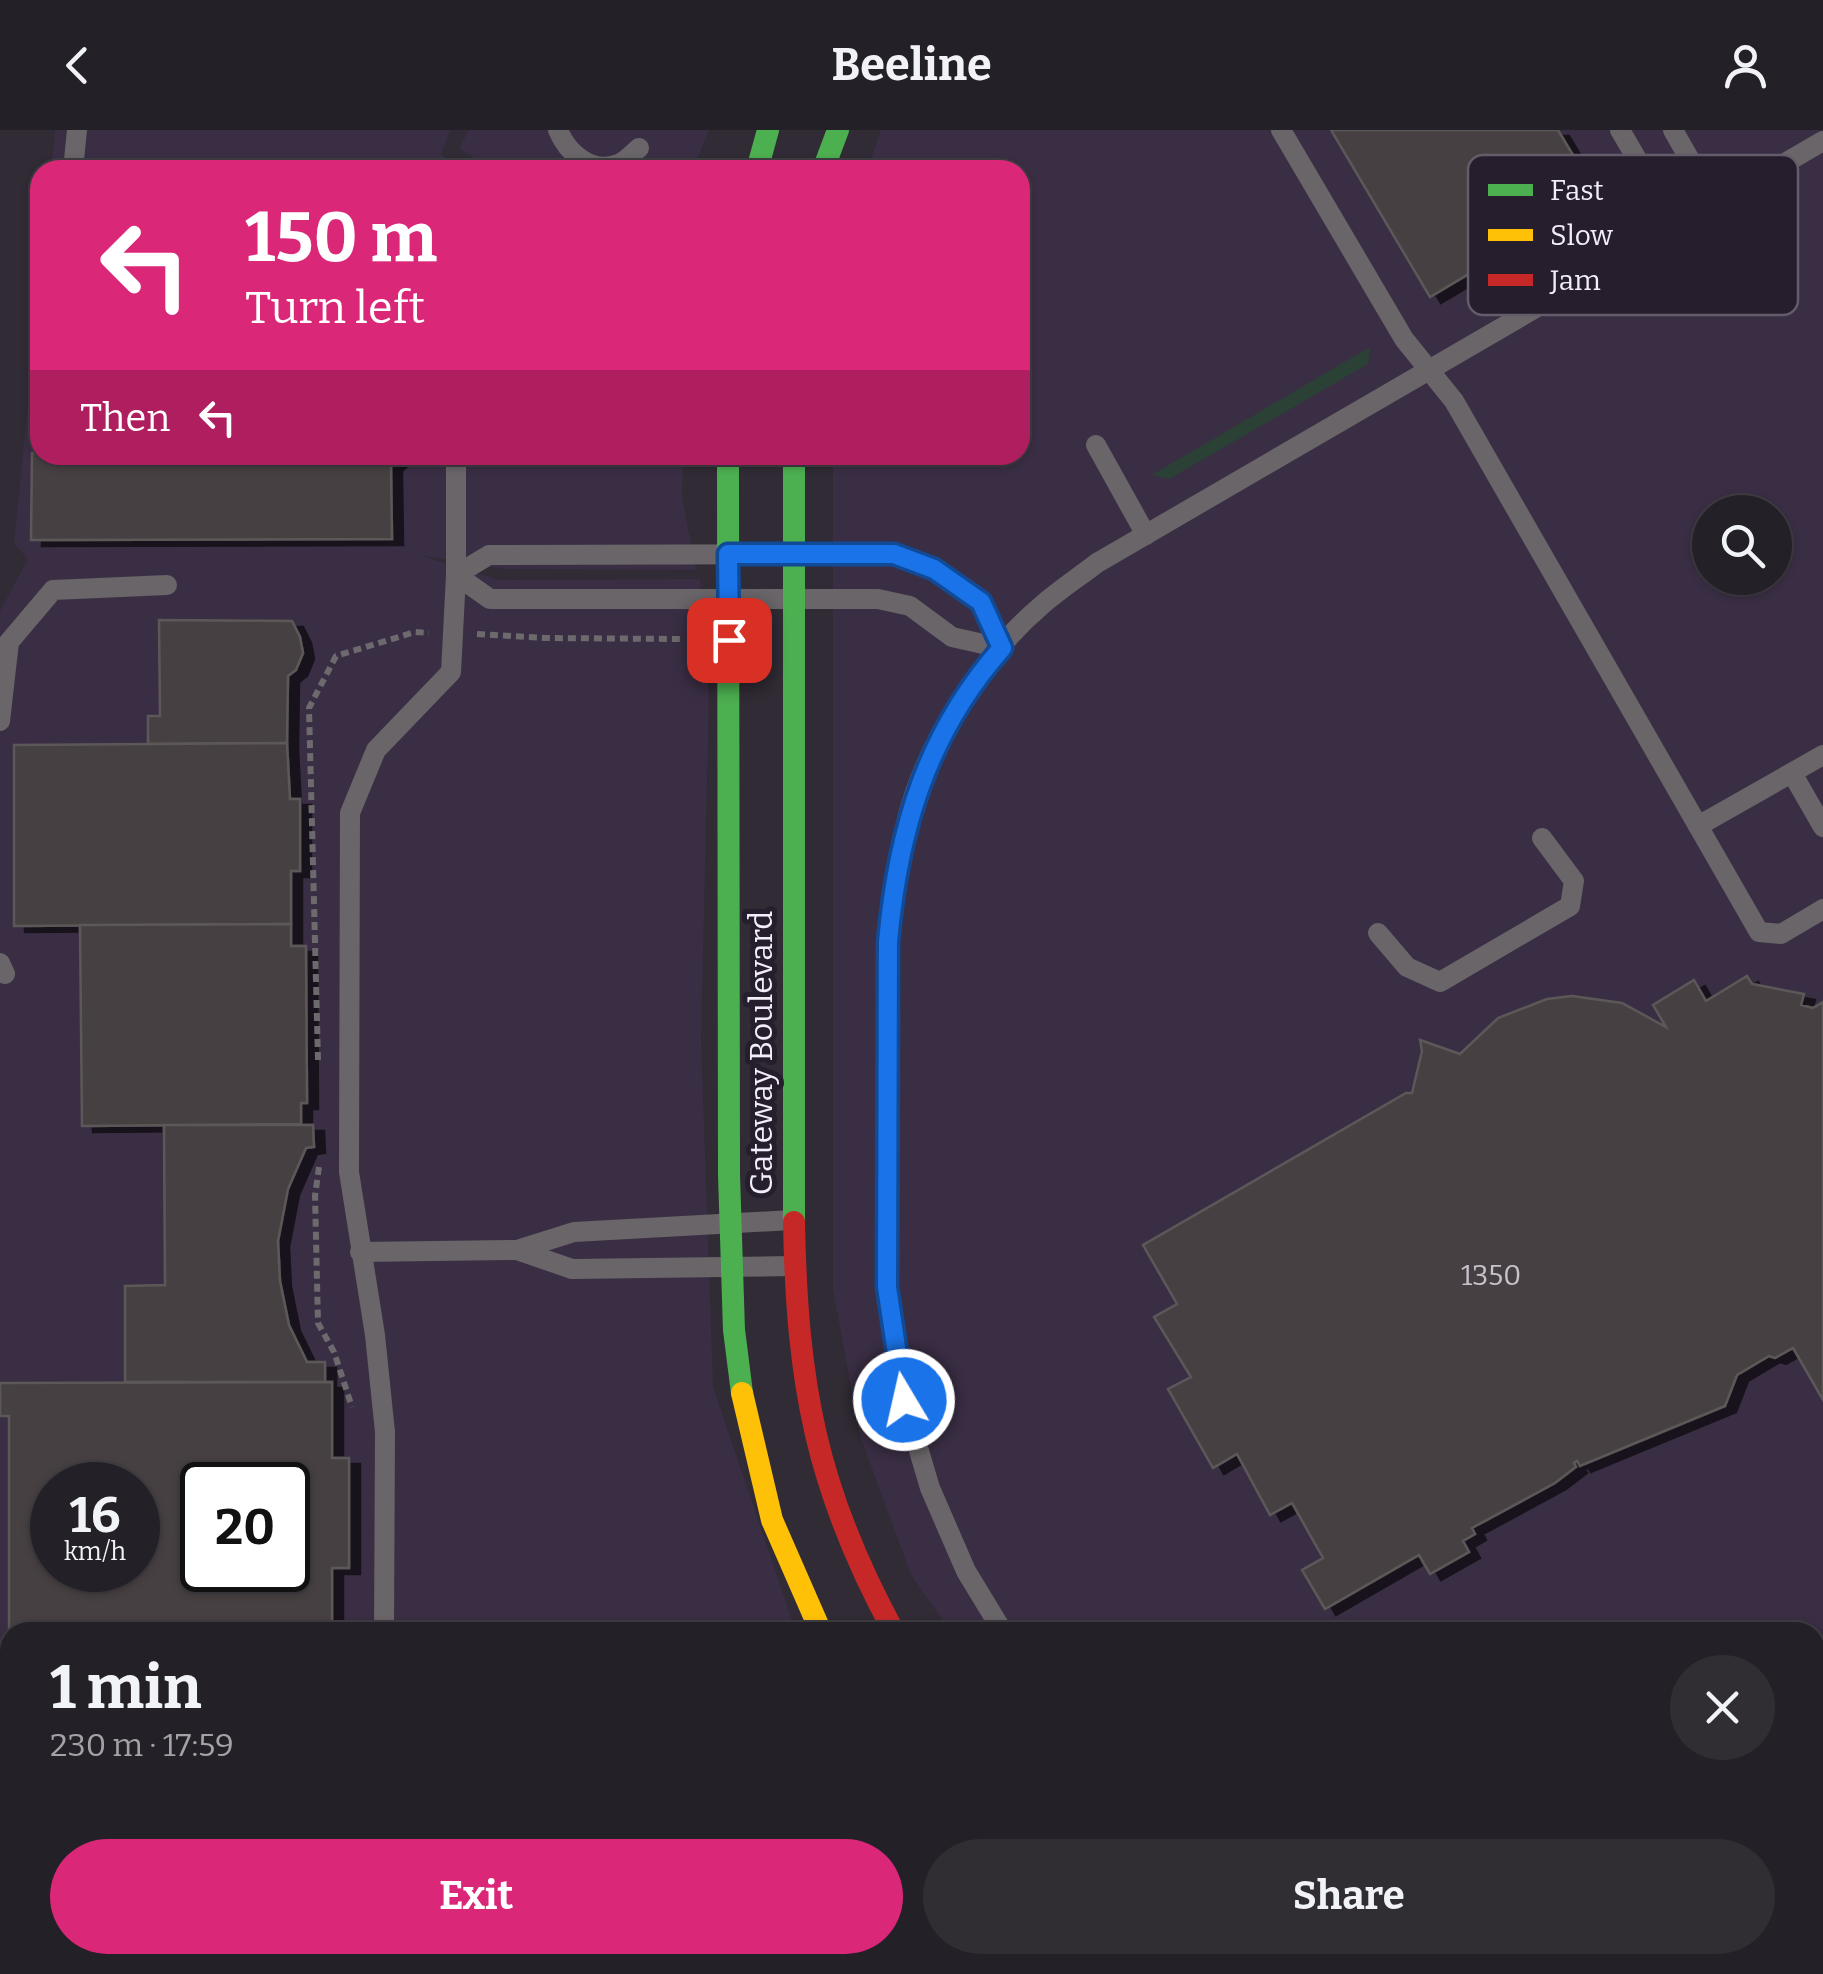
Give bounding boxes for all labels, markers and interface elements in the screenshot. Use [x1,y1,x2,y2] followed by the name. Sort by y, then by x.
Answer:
[50,38,105,93] icon: back
[831,38,992,92] text: Beeline
[1718,38,1773,93] icon: person
[1468,155,1798,315] legend
[1550,174,1604,207] text: Fast
[245,196,437,280] text: 150 m
[80,200,210,330] icon: left
[1550,219,1613,252] text: Slow
[1549,264,1601,297] text: Jam
[245,281,425,335] text: Turn left
[190,390,245,445] icon: left
[80,395,170,441] text: Then
[1692,495,1792,595] map controls
[1692,495,1792,595] button: search
[687,598,772,683] pin
[702,613,757,668] icon: arrive
[742,911,780,1195] street label: Gateway Boulevard
[1461,1259,1521,1292] house number: 1350
[852,1348,956,1452] position arrow
[180,1462,310,1592] speed limit sign: 20
[69,1485,121,1545] text: 16
[64,1537,126,1567] text: km/h
[50,1652,202,1724] text: 1 min
[1670,1655,1775,1760] button: close
[50,1726,234,1764] text: 230 m · 17:59
[50,1839,903,1954] button: Exit
[923,1839,1775,1954] button: Share

